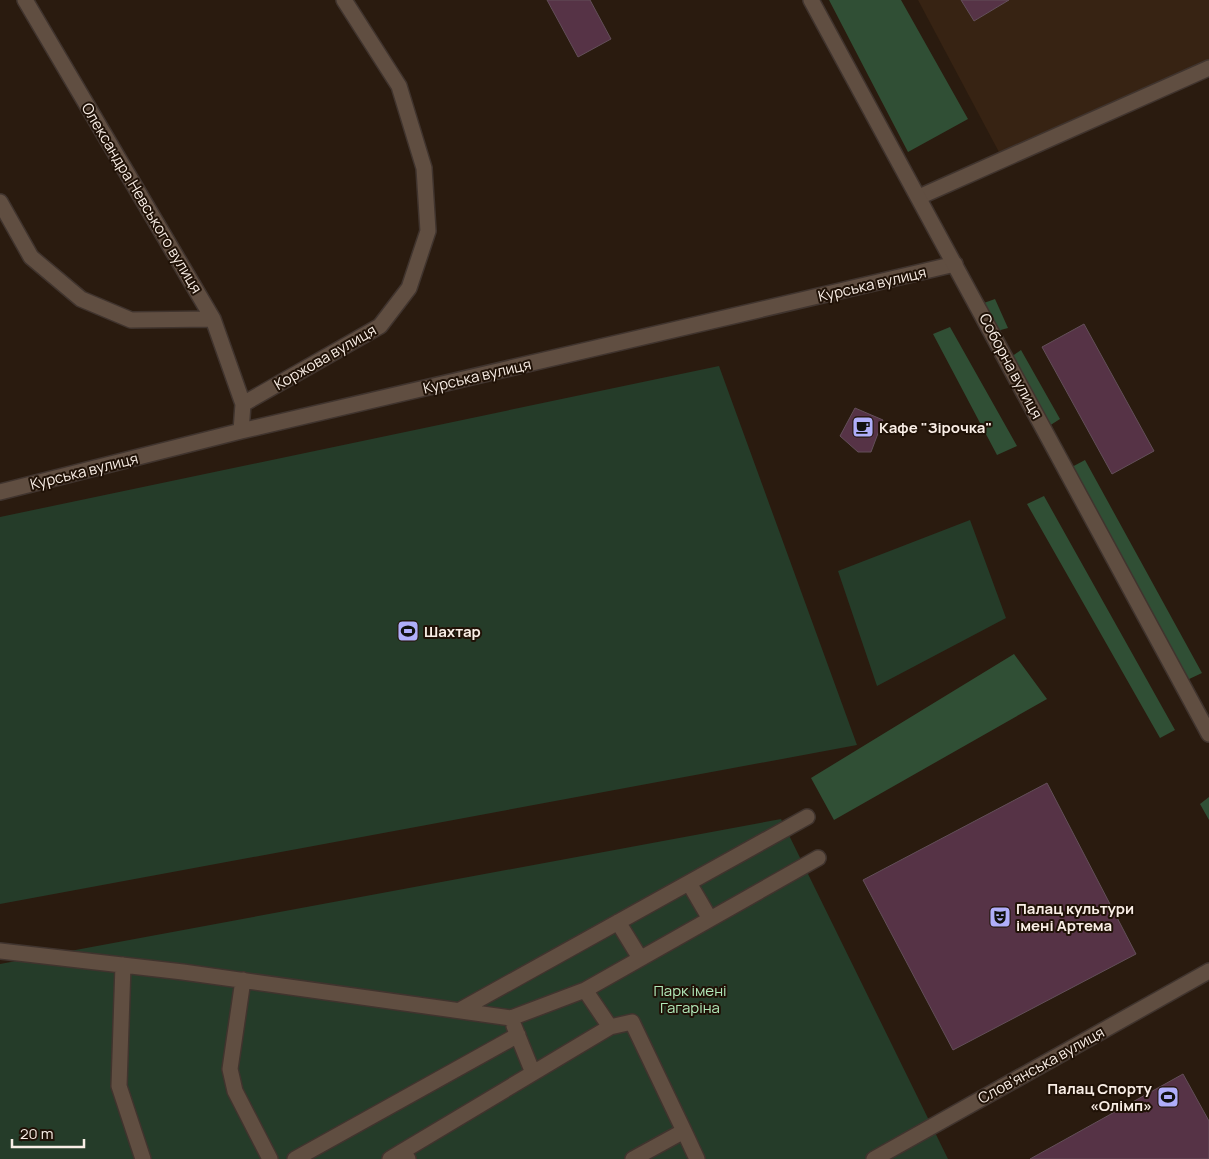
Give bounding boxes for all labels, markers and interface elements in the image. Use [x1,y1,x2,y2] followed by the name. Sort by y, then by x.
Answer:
[77,99,207,297] street label: Олександра Невського вулиця
[816,261,928,307] street label: Курська вулиця
[974,310,1048,422] street label: Соборна вулиця
[270,319,380,395] street label: Коржова вулиця
[421,353,533,399] street label: Курська вулиця
[851,415,875,439] cafe icon: Кафе "Зірочка"
[879,417,992,438] place label: Кафе "Зірочка"
[28,447,140,495] street label: Курська вулиця
[396,619,420,643] sports icon: Шахтар
[424,621,481,642] place label: Шахтар
[1016,898,1134,936] place label: Палац культури імені Артема
[988,905,1012,929] theatre icon: Палац культури імені Артема
[653,980,727,1018] park label: Парк імені Гагаріна
[974,1021,1108,1109] street label: Слов'янська вулиця
[1047,1078,1153,1116] place label: Палац Спорту «Олімп»
[1156,1085,1180,1109] sports icon: Палац Спорту «Олімп»
[12,1116,85,1148] scale bar
[20,1123,53,1144] text: 20 m

